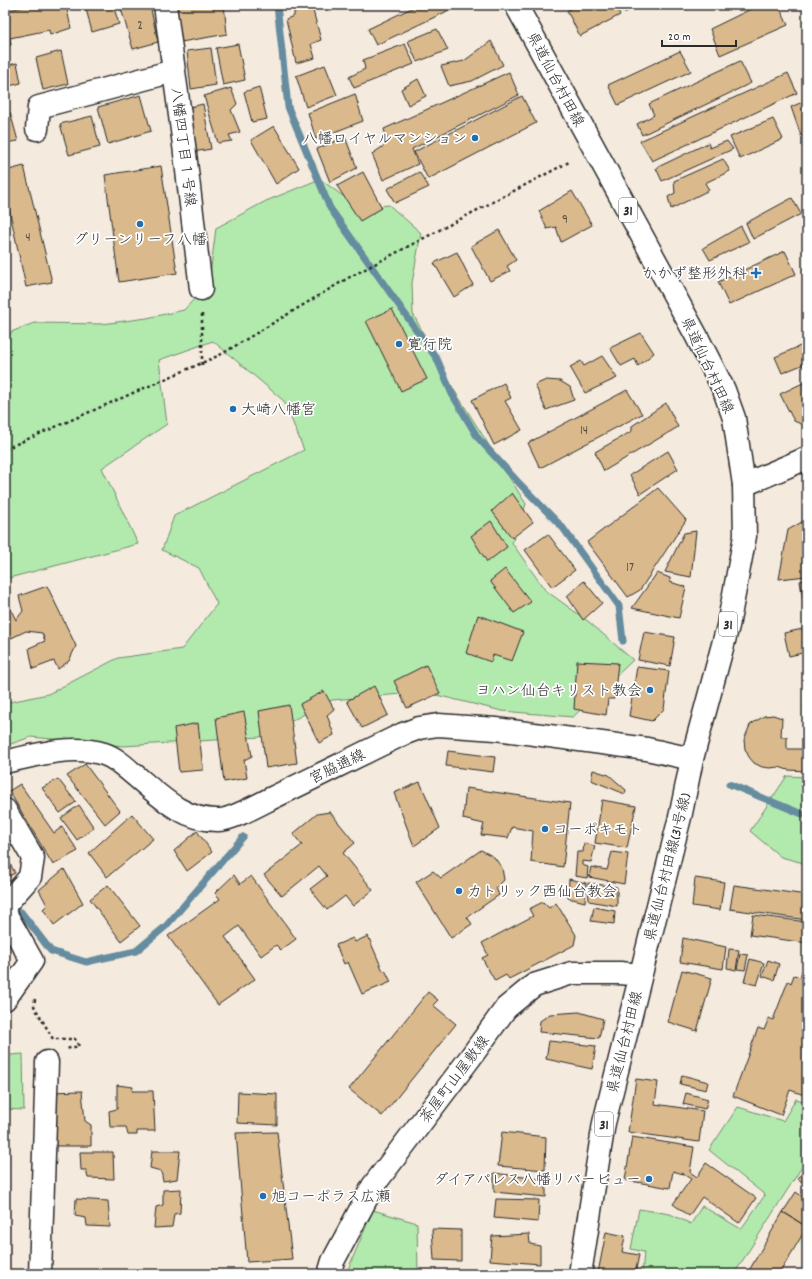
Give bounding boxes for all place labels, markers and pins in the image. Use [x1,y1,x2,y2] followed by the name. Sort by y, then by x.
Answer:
[303,129,467,151] place label: 八幡ロイヤルマンション
[470,133,480,143] marker: 八幡ロイヤルマンション
[135,219,145,229] marker: グリーンリーフ八幡
[73,230,207,252] place label: グリーンリーフ八幡
[642,264,747,286] place label: かかず整形外科
[750,267,762,279] marker: かかず整形外科
[407,335,452,357] place label: 寛行院
[394,339,404,349] marker: 寛行院
[241,400,316,422] place label: 大崎八幡宮
[228,404,238,414] marker: 大崎八幡宮
[476,681,642,703] place label: ヨハン仙台キリスト教会
[645,685,655,695] marker: ヨハン仙台キリスト教会
[553,820,643,842] place label: コーポキモト
[540,824,550,834] marker: コーポキモト
[467,882,617,904] place label: カトリック西仙台教会
[454,886,464,896] marker: カトリック西仙台教会
[433,1170,641,1192] place label: ダイアパレス八幡リバービュー
[644,1174,654,1184] marker: ダイアパレス八幡リバービュー
[271,1187,390,1209] place label: 旭コーポラス広瀬
[258,1191,268,1201] marker: 旭コーポラス広瀬

